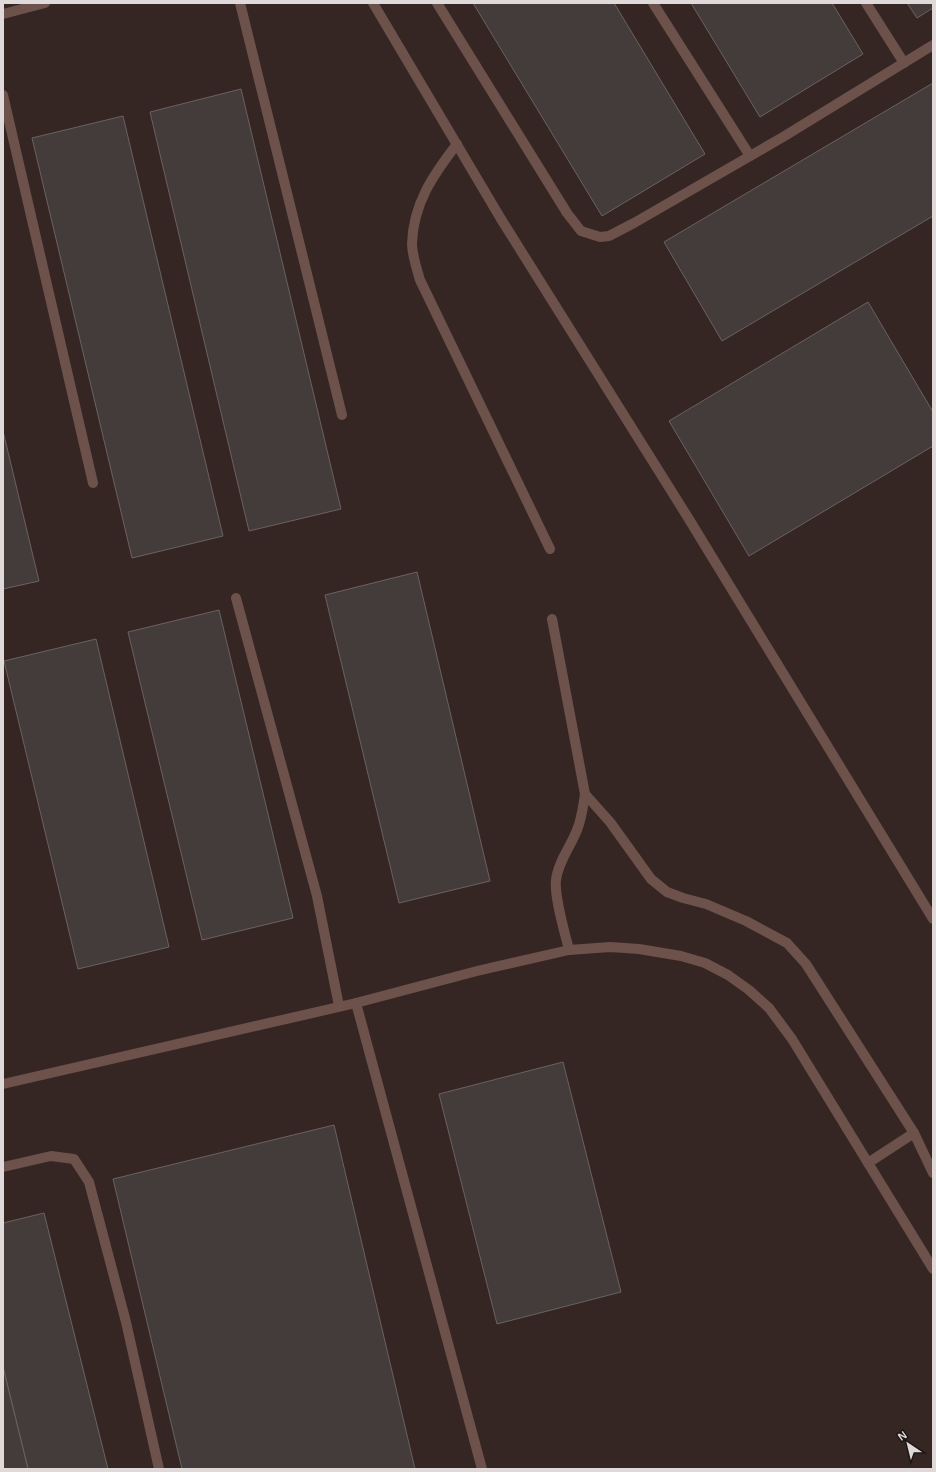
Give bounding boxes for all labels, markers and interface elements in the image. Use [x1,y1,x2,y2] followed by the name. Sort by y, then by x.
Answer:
[888,1424,928,1464] north arrow
[896,1429,909,1443] text: N

